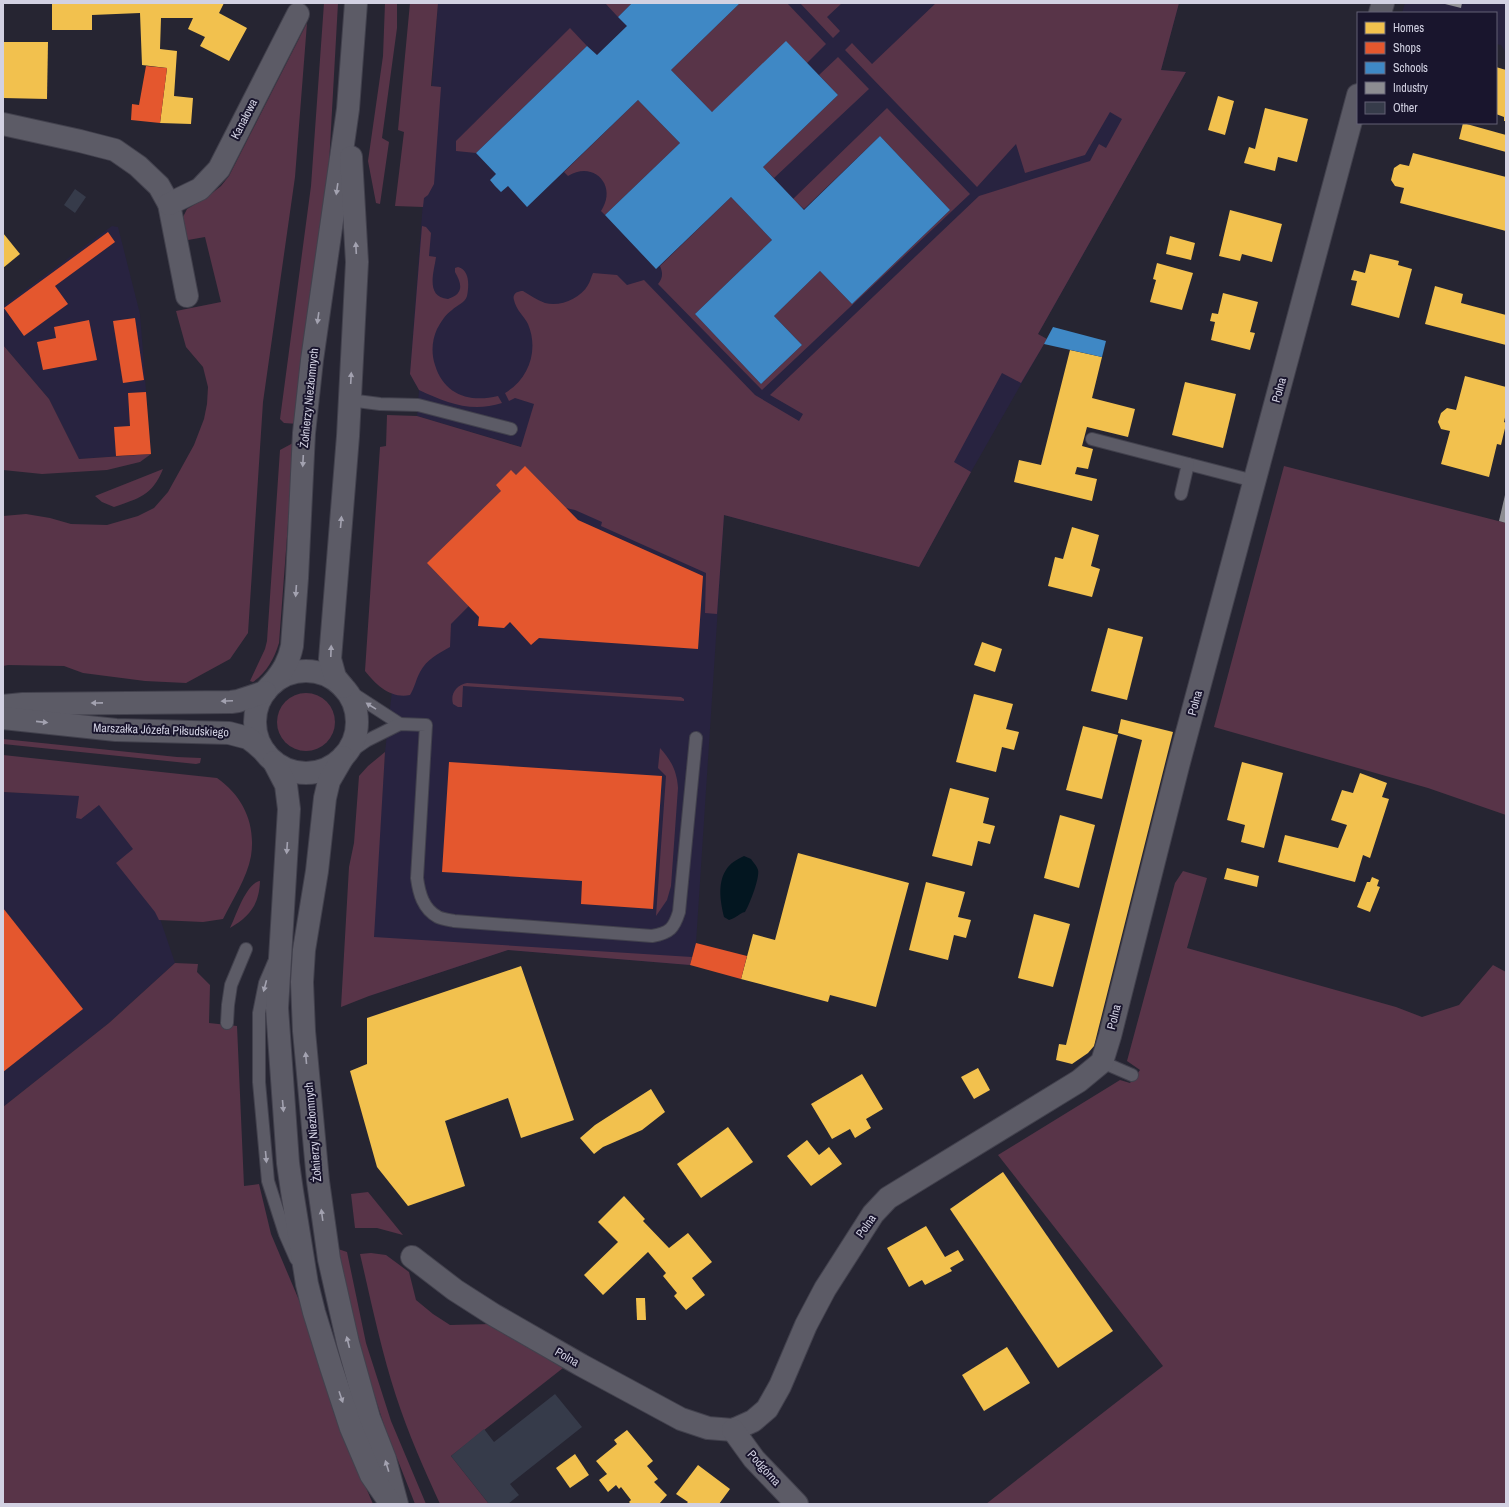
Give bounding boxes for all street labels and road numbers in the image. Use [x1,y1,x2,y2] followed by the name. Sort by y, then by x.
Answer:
[227,96,261,142] street label: Kanałowa
[296,347,322,449] street label: Żołnierzy Niezłomnych
[1268,375,1290,404] street label: Polna
[1184,688,1206,717] street label: Polna
[93,720,229,740] street label: Marszałka Józefa Piłsudskiego
[1103,1002,1125,1031] street label: Polna
[301,1081,325,1183] street label: Żołnierzy Niezłomnych
[852,1211,880,1241] street label: Polna
[552,1344,582,1370] street label: Polna
[744,1447,785,1490] street label: Podgórna

